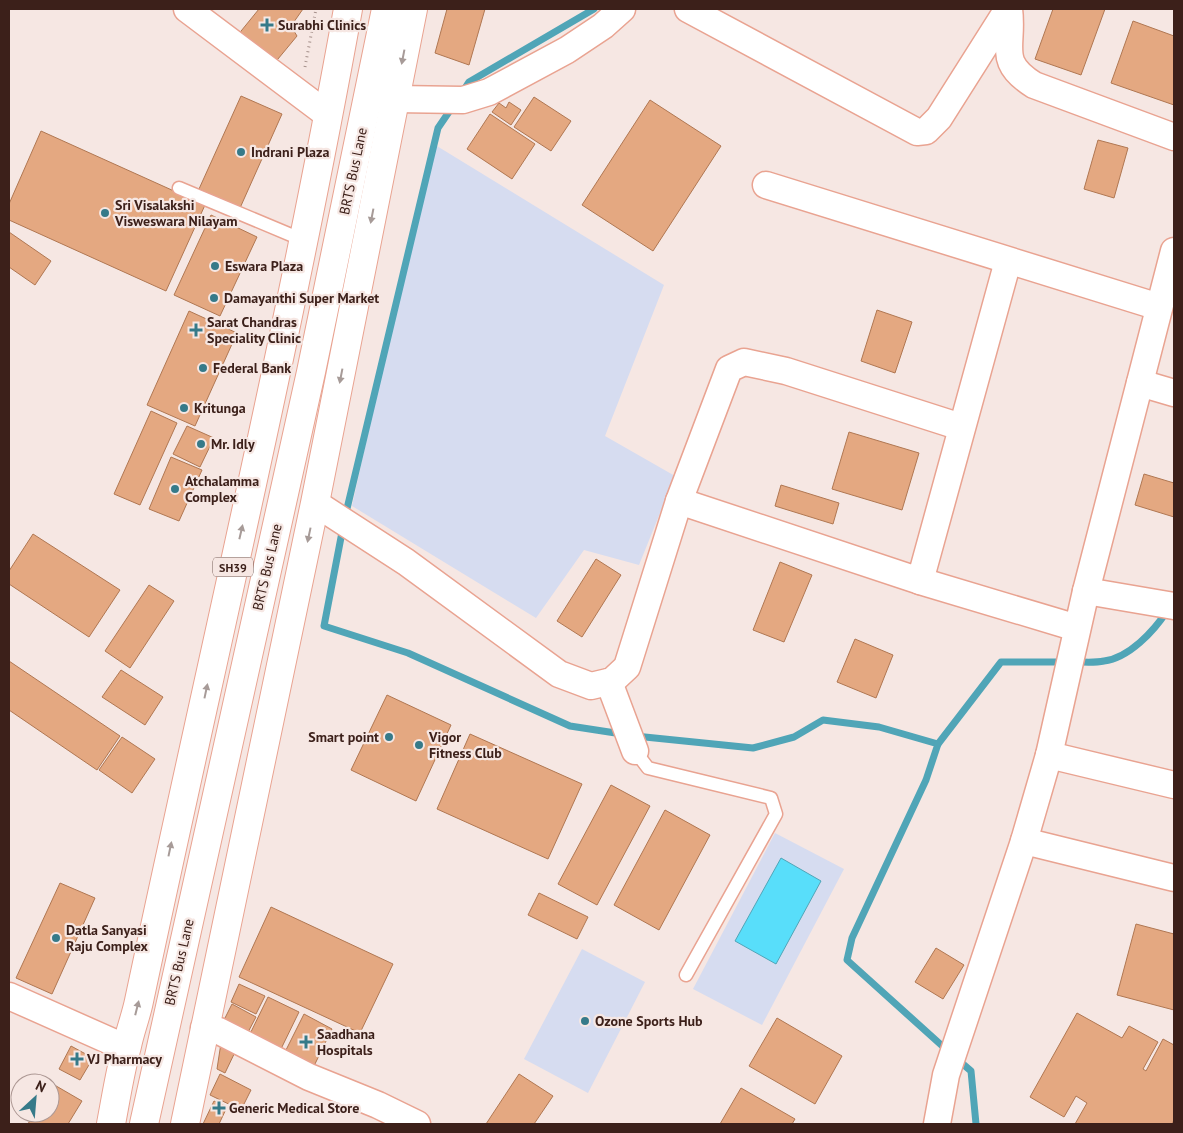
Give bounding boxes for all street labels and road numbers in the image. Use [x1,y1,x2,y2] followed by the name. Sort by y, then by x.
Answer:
[335,126,371,216] street label: BRTS Bus Lane
[248,522,286,612] street label: BRTS Bus Lane
[213,558,253,576] road number: SH39
[160,917,198,1007] street label: BRTS Bus Lane

